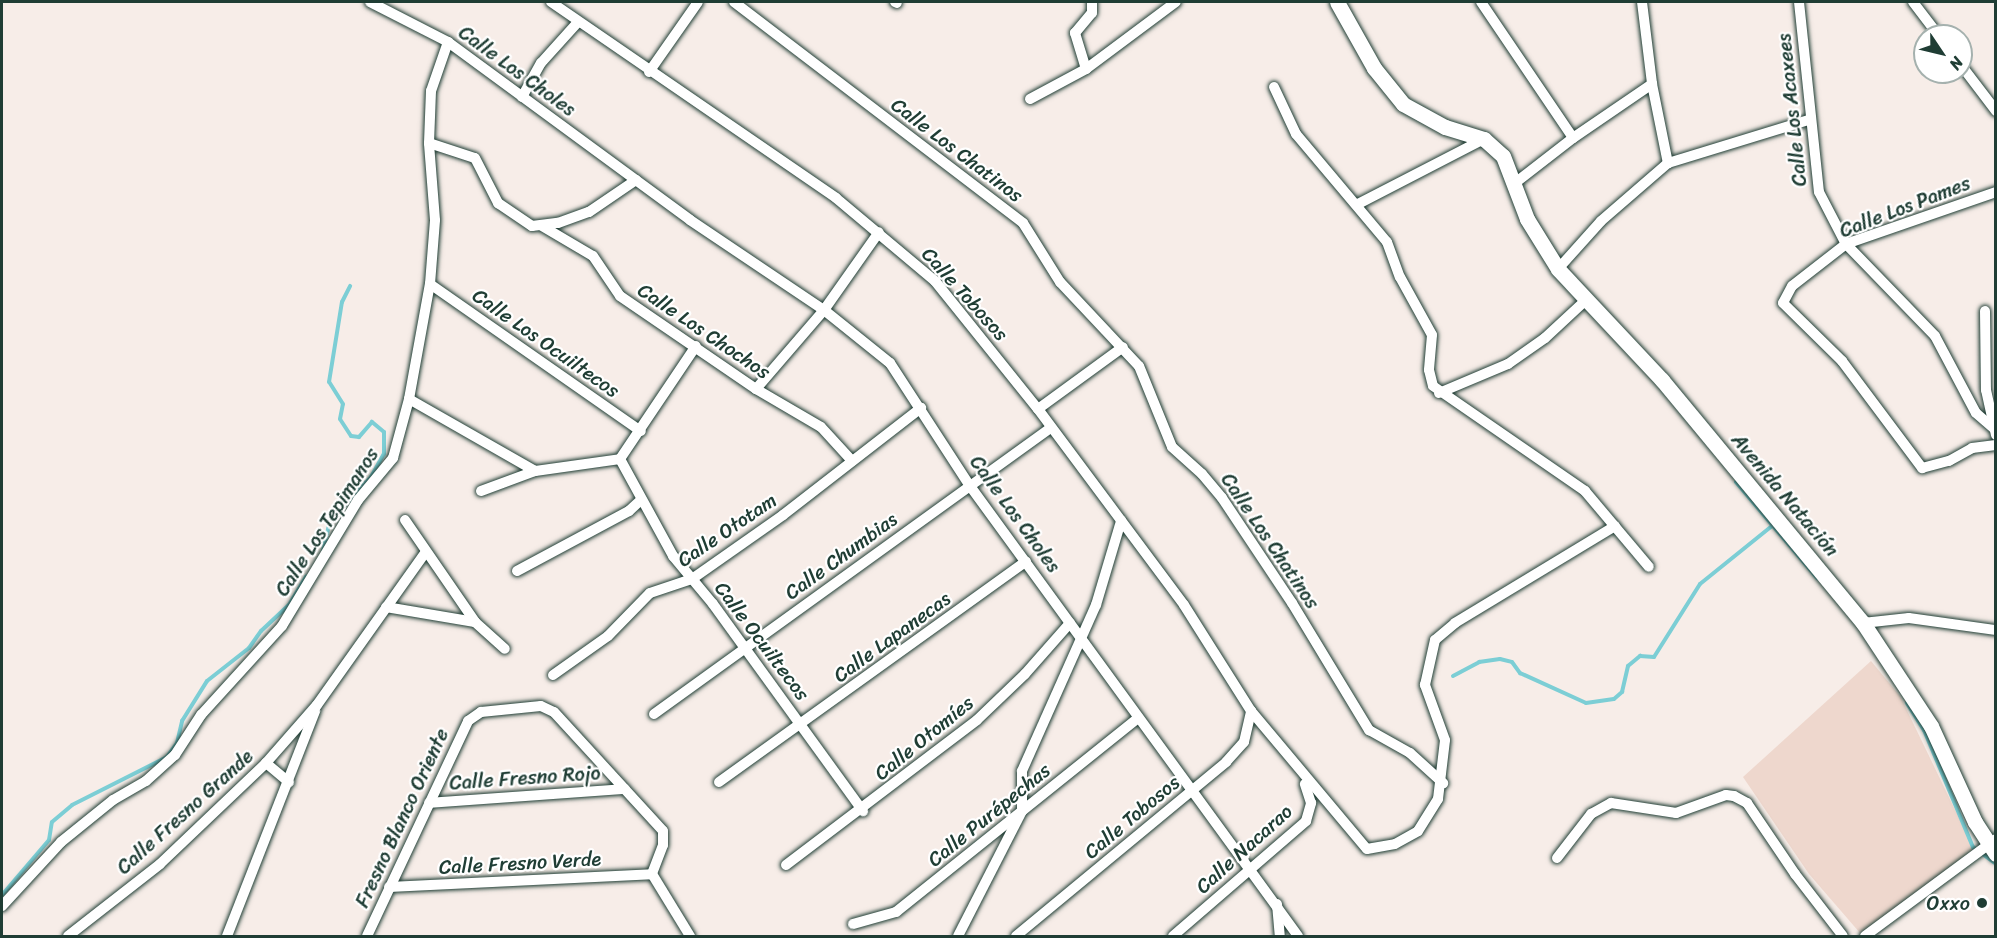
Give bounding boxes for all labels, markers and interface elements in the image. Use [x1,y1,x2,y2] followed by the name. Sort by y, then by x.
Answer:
[453,20,581,122] street label: Calle Los Choles
[1913,24,1973,84] north arrow
[1772,32,1812,188] street label: Calle Los Acaxees
[1941,51,1972,76] text: N
[886,92,1028,208] street label: Calle Los Chatinos
[1835,171,1975,243] street label: Calle Los Pames
[917,242,1013,346] street label: Calle Tobosos
[633,277,775,385] street label: Calle Los Chochos
[467,283,625,403] street label: Calle Los Ocuiltecos
[1726,428,1844,562] street label: Avenida Natación
[269,442,385,602] street label: Calle Los Tepimanos
[964,450,1066,578] street label: Calle Los Choles
[1215,468,1325,614] street label: Calle Los Chatinos
[672,488,782,572] street label: Calle Ototam
[780,507,902,605] street label: Calle Chumbias
[710,577,814,705] street label: Calle Ocuiltecos
[829,586,955,688] street label: Calle Lapanecas
[870,691,978,785] street label: Calle Otomíes
[350,725,454,911] street label: Fresno Blanco Oriente
[111,744,259,880] street label: Calle Fresno Grande
[923,758,1055,872] street label: Calle Purépechas
[448,761,602,795] street label: Calle Fresno Rojo
[1079,770,1185,864] street label: Calle Tobosos
[1191,799,1297,899] street label: Calle Nacarao
[438,847,602,879] street label: Calle Fresno Verde
[1926,891,1970,915] place label: Oxxo
[1975,896,1989,910] marker: Oxxo

